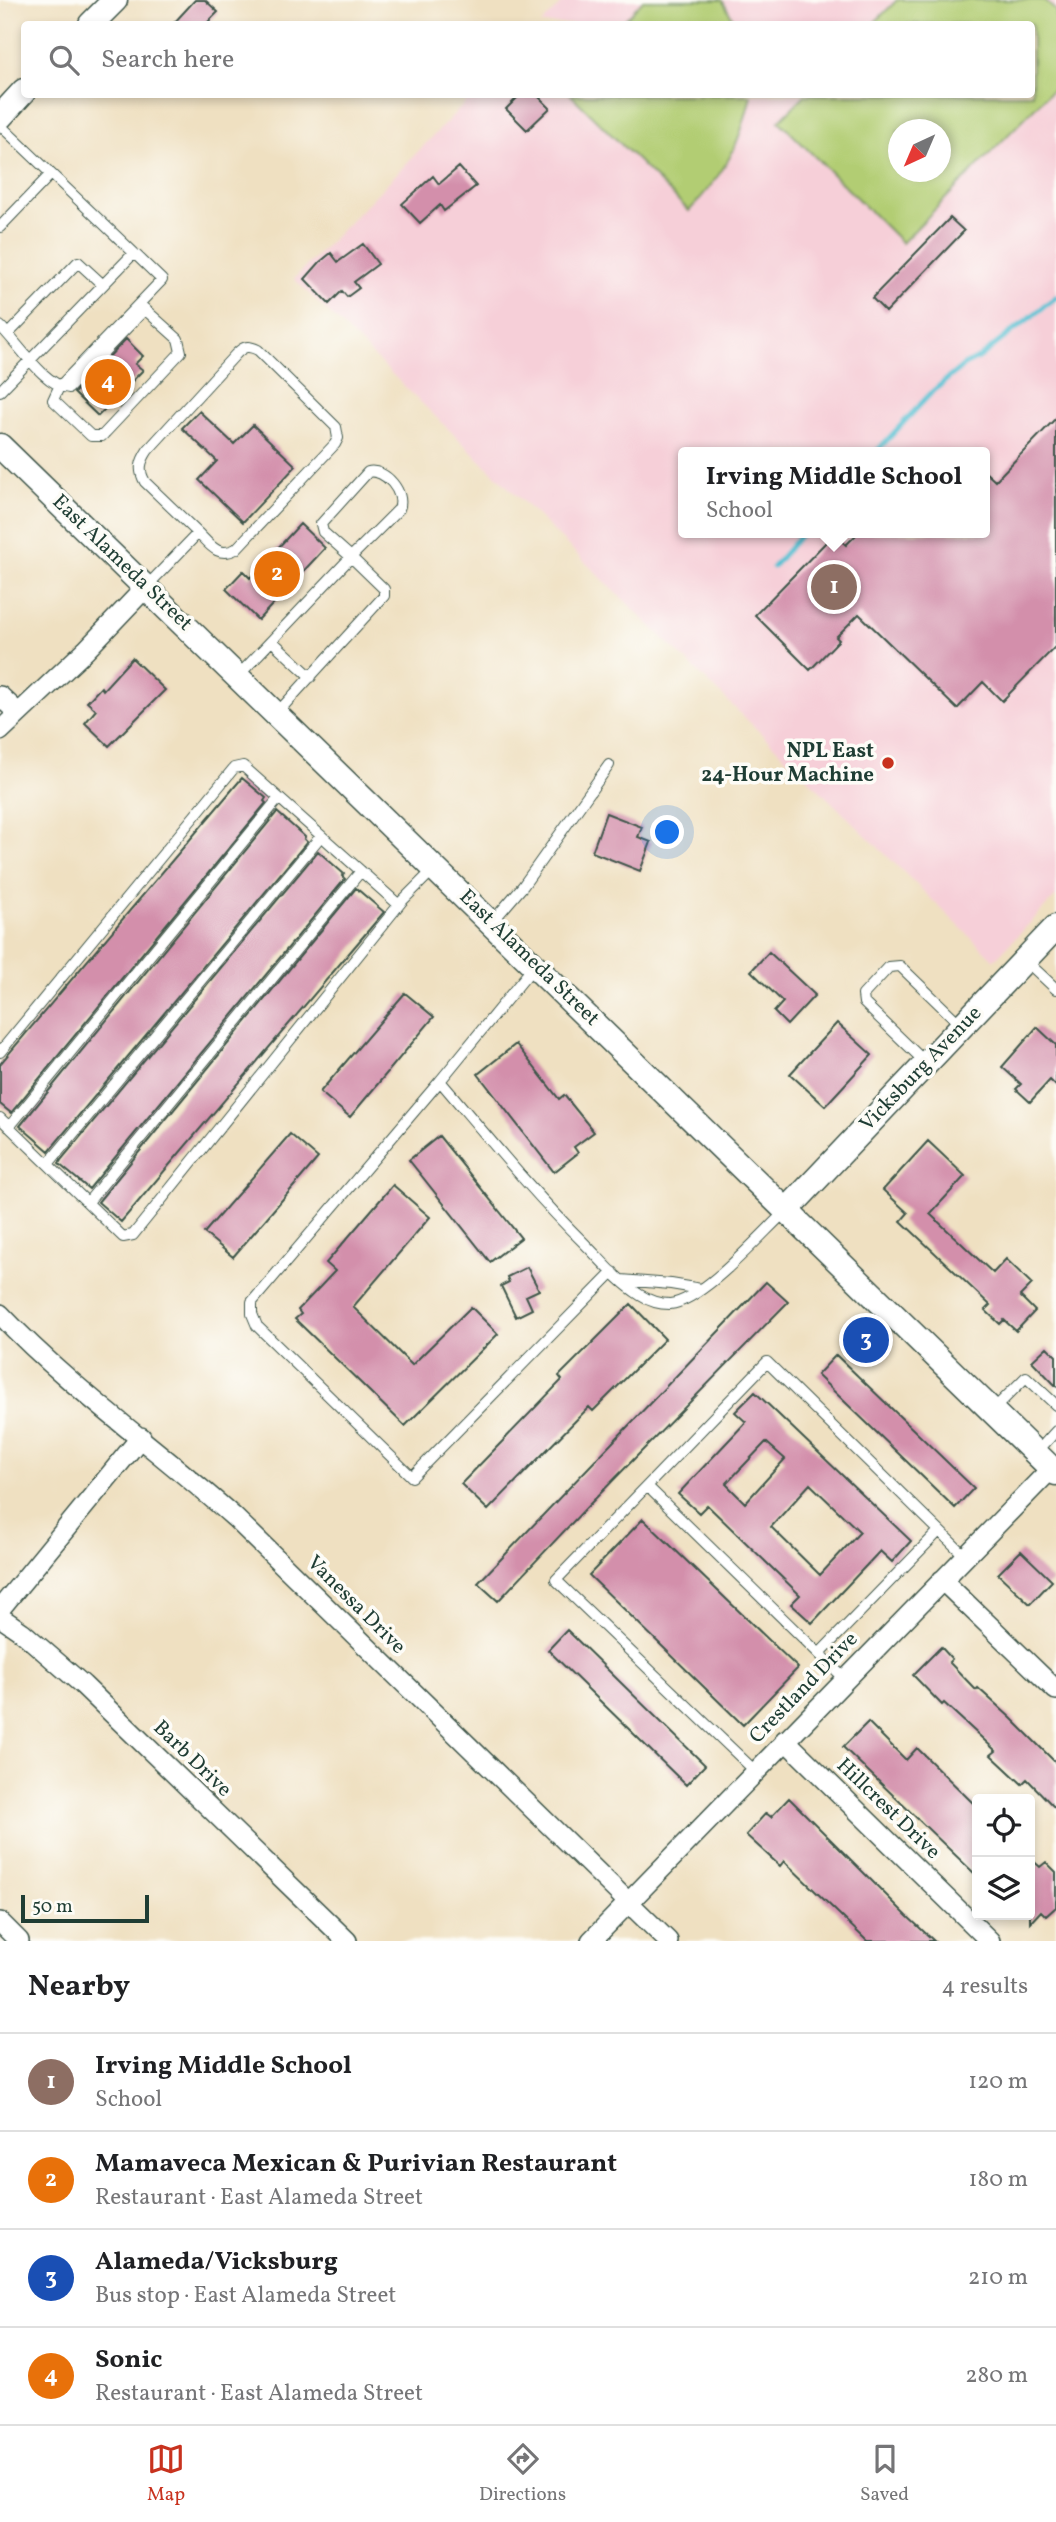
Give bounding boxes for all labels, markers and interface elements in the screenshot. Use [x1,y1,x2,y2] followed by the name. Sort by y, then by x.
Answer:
[21,21,1035,98] search box
[45,41,83,79] icon: search
[101,42,234,78] text: Search here
[888,119,951,182] north arrow
[85,356,131,408] pin: 4
[678,447,990,538] popup
[706,459,962,495] text: Irving Middle School
[45,488,199,638] street label: East Alameda Street
[706,495,773,527] text: School
[254,548,300,600] pin: 2
[811,561,857,613] pin: 1
[701,737,874,790] place label: NPL East 24-Hour Machine
[880,755,896,771] marker: NPL East 24-Hour Machine
[650,815,684,849] your location
[452,883,606,1033] street label: East Alameda Street
[853,1000,989,1138] street label: Vicksburg Avenue
[843,1314,889,1366] pin: 3
[300,1549,412,1661] street label: Vanessa Drive
[743,1626,865,1750] street label: Crestland Drive
[146,1714,238,1804] street label: Barb Drive
[829,1752,947,1866] street label: Hillcrest Drive
[972,1794,1035,1920] map controls
[972,1794,1035,1857] button: locate
[972,1857,1035,1920] button: layers
[21,1892,149,1924] scale bar
[32,1894,73,1920] text: 50 m
[28,1966,130,2008] text: Nearby
[942,1971,1028,2003] text: 4 results
[95,2048,352,2084] text: Irving Middle School
[46,2066,56,2098] text: 1
[968,2066,1028,2098] text: 120 m
[95,2084,162,2116] text: School
[95,2146,617,2182] text: Mamaveca Mexican & Purivian Restaurant
[45,2164,57,2196] text: 2
[969,2164,1028,2196] text: 180 m
[95,2182,423,2214] text: Restaurant · East Alameda Street
[95,2244,338,2280] text: Alameda/Vicksburg
[45,2262,57,2294] text: 3
[968,2262,1028,2294] text: 210 m
[95,2280,396,2312] text: Bus stop · East Alameda Street
[95,2342,162,2378] text: Sonic
[44,2360,58,2392] text: 4
[965,2360,1028,2392] text: 280 m
[95,2378,423,2410] text: Restaurant · East Alameda Street
[147,2440,185,2508] tab: Map
[479,2440,566,2508] tab: Directions
[860,2440,909,2508] tab: Saved

